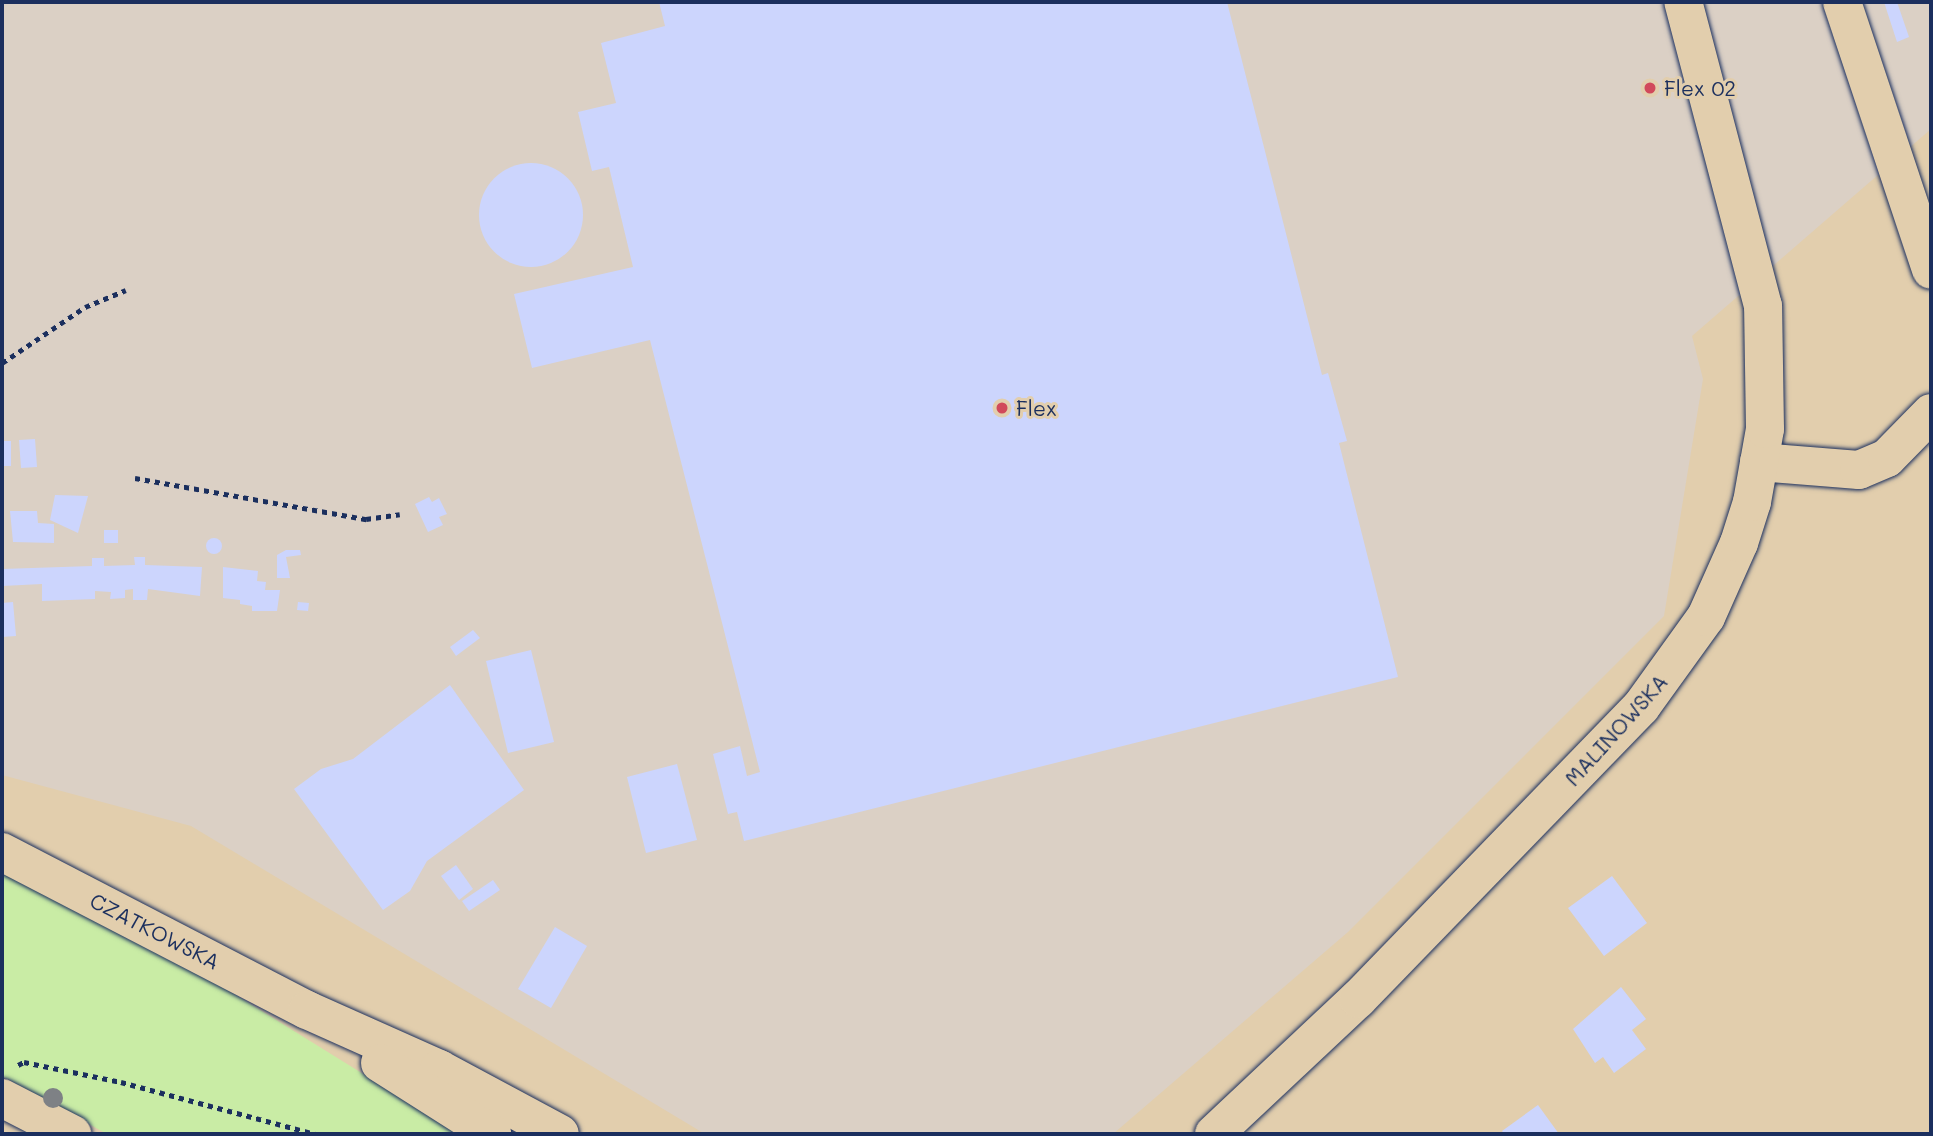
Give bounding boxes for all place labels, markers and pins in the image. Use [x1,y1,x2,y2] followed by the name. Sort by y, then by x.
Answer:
[1664,75,1736,101] place label: Flex 02
[1642,80,1658,96] marker: Flex 02
[1016,395,1057,421] place label: Flex
[994,400,1010,416] marker: Flex

